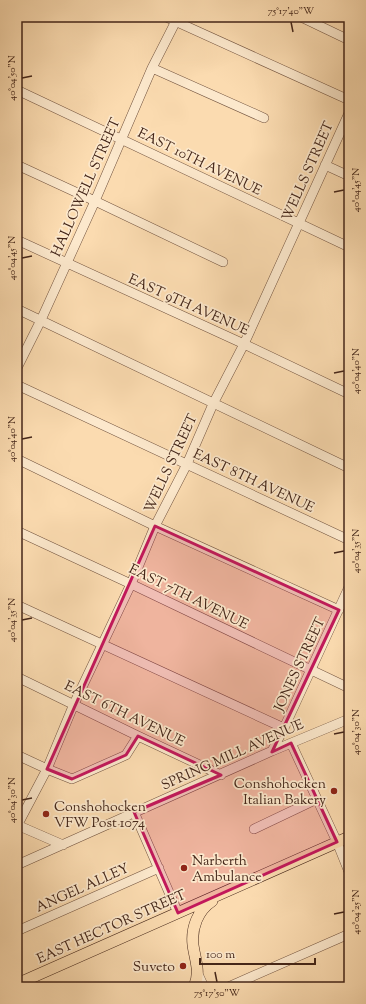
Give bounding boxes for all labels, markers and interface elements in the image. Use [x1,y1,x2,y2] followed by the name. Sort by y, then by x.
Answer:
[268,4,314,19] text: 75°17'40"W
[5,55,20,101] text: 40°04'50"N
[47,115,126,260] street label: HALLOWELL STREET
[278,119,340,225] street label: WELLS STREET
[134,124,265,202] street label: EAST 10TH AVENUE
[349,168,364,212] text: 40°04'45"N
[5,236,20,280] text: 40°04'45"N
[125,270,252,342] street label: EAST 9TH AVENUE
[349,348,364,394] text: 40°04'40"N
[140,411,204,517] street label: WELLS STREET
[5,416,20,462] text: 40°04'40"N
[189,445,318,519] street label: EAST 8TH AVENUE
[349,529,364,573] text: 40°04'35"N
[125,560,252,636] street label: EAST 7TH AVENUE
[5,598,20,642] text: 40°04'35"N
[270,614,331,716] street label: JONES STREET
[60,677,188,753] street label: EAST 6TH AVENUE
[349,709,364,755] text: 40°04'30"N
[158,715,308,796] street label: SPRING MILL AVENUE
[234,775,326,811] place label: Conshohocken Italian Bakery
[5,777,20,823] text: 40°04'30"N
[329,786,339,796] marker: Conshohocken Italian Bakery
[54,798,146,834] place label: Conshohocken VFW Post 1074
[41,809,51,819] marker: Conshohocken VFW Post 1074
[192,852,262,888] place label: Narberth Ambulance
[33,859,133,918] street label: ANGEL ALLEY
[179,863,189,873] marker: Narberth Ambulance
[34,886,190,970] street label: EAST HECTOR STREET
[349,889,364,935] text: 40°04'25"N
[200,940,315,966] scale bar
[206,946,235,964] text: 100 m
[133,958,175,978] place label: Suveto
[178,961,188,971] marker: Suveto
[194,986,240,1001] text: 75°17'50"W

